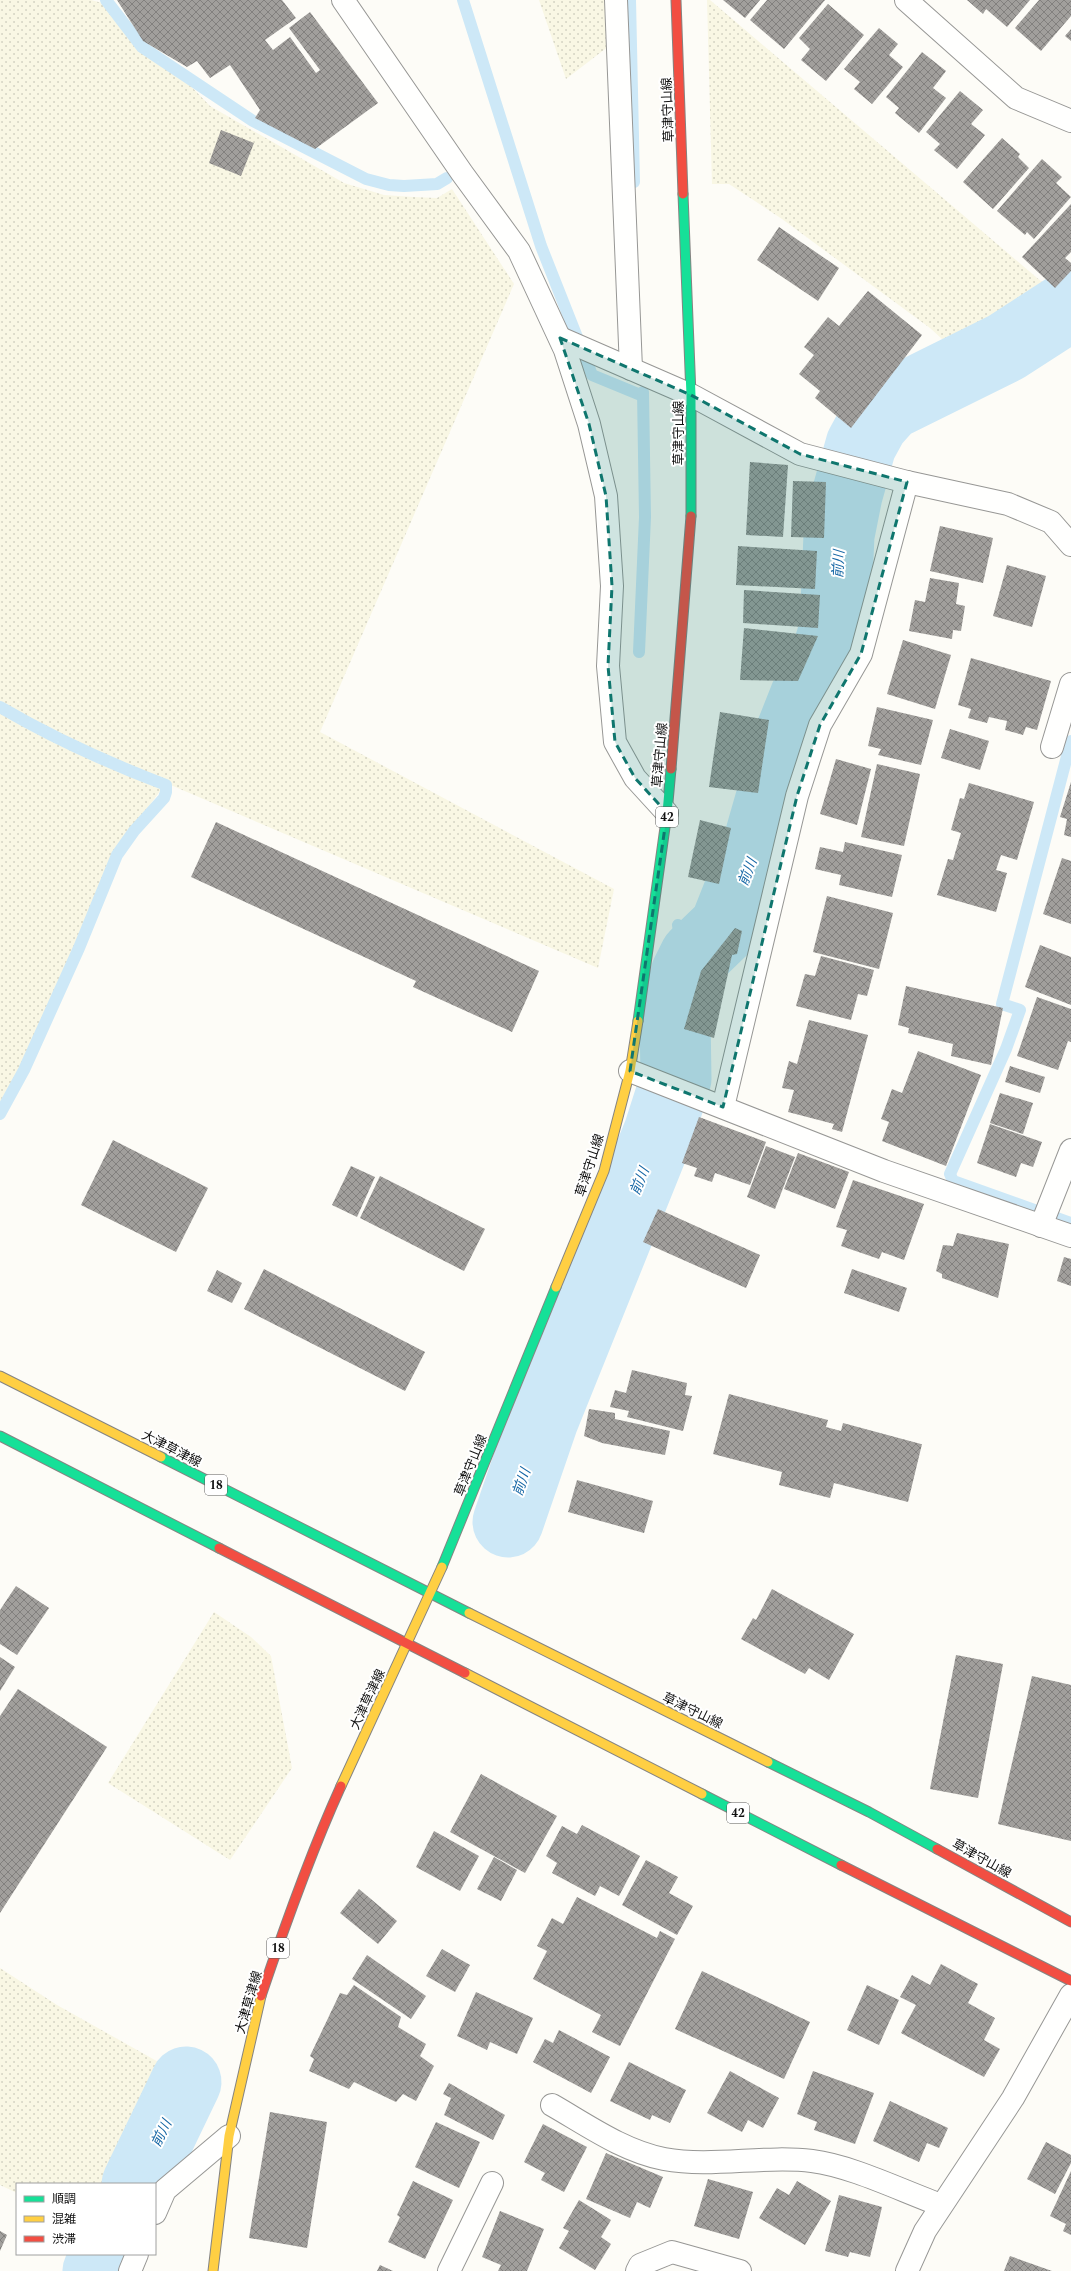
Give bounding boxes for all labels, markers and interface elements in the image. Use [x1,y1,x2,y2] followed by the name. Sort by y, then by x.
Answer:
[657,77,679,143] street label: 草津守山線
[669,400,689,466] street label: 草津守山線
[827,547,850,579] water label: 前川
[647,722,673,788] street label: 草津守山線
[656,807,678,827] road number: 42
[733,853,763,889] water label: 前川
[570,1131,610,1199] street label: 草津守山線
[624,1162,655,1198] water label: 前川
[138,1425,205,1473] street label: 大津草津線
[449,1431,492,1499] street label: 草津守山線
[507,1464,537,1499] water label: 前川
[205,1475,227,1495] road number: 18
[345,1666,391,1733] street label: 大津草津線
[659,1688,726,1734] street label: 草津守山線
[727,1803,749,1823] road number: 42
[948,1834,1015,1883] street label: 草津守山線
[267,1938,289,1958] road number: 18
[230,1968,268,2036] street label: 大津草津線
[146,2114,178,2150] water label: 前川
[16,2183,156,2255] legend
[52,2190,76,2209] text: 順調
[52,2210,76,2229] text: 混雑
[52,2230,76,2249] text: 渋滞

